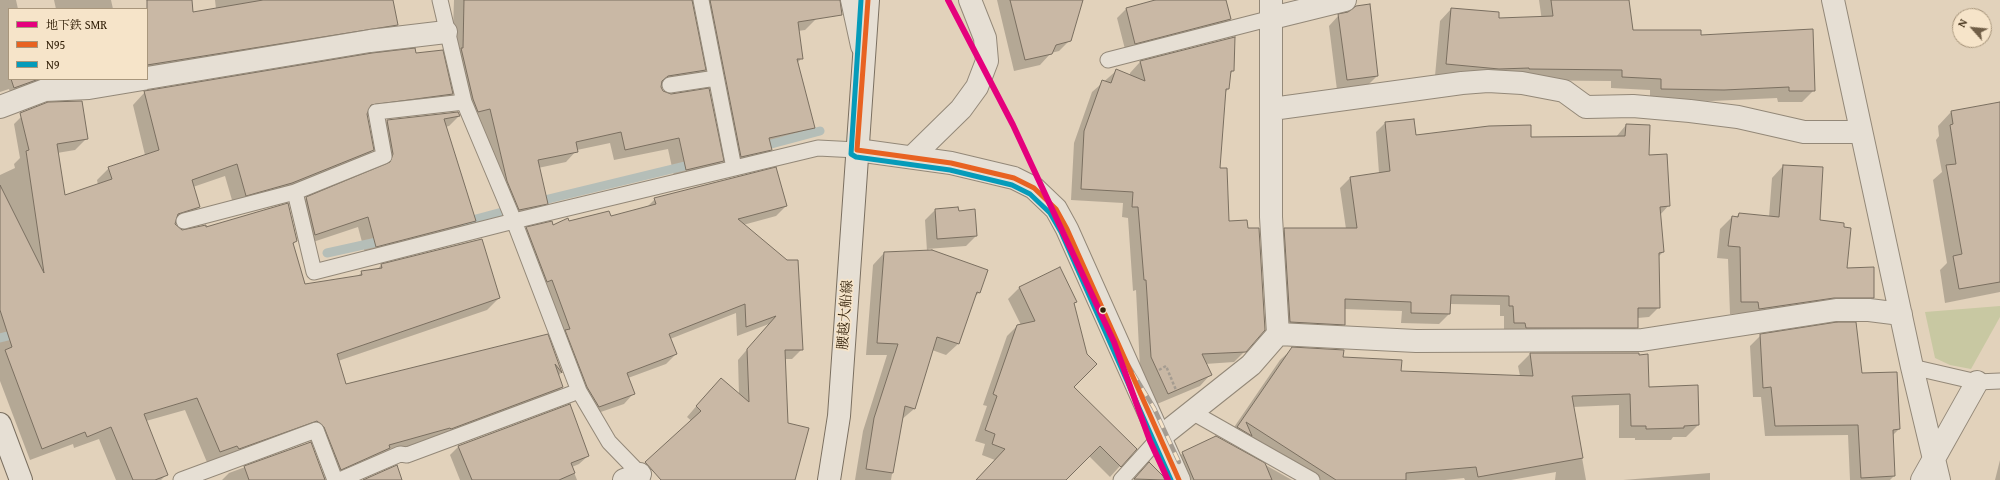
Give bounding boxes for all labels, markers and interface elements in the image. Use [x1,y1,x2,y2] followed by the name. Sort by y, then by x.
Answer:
[8,8,148,80] legend
[1952,8,1992,48] north arrow
[46,16,107,33] text: 地下鉄 SMR
[1953,16,1971,30] text: N
[46,36,65,53] text: N95
[46,56,60,73] text: N9
[835,279,857,351] street label: 腰越大船線
[1098,305,1108,315] unlabelled marker

